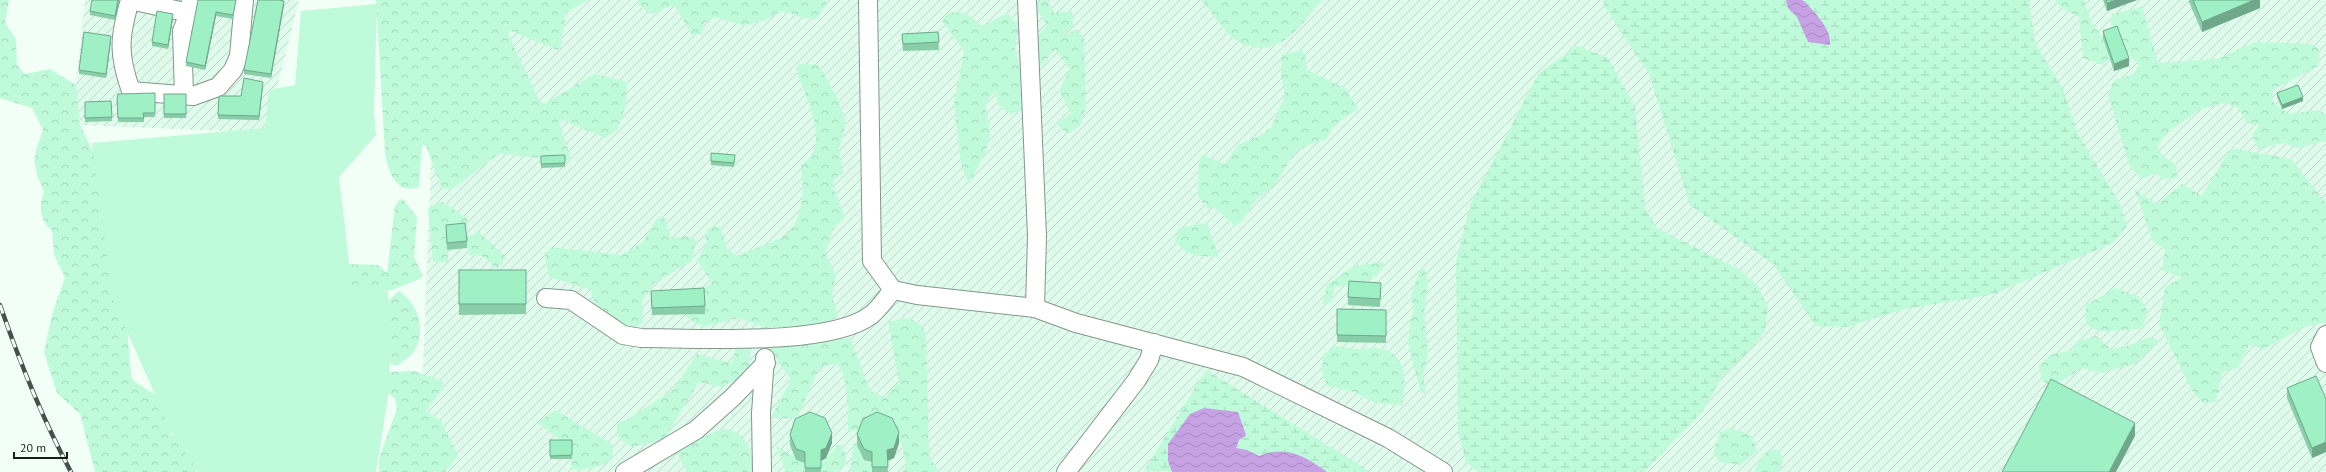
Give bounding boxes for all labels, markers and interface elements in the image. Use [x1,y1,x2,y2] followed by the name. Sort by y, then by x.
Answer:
[14,434,67,460] scale bar
[20,440,46,455] text: 20 m

